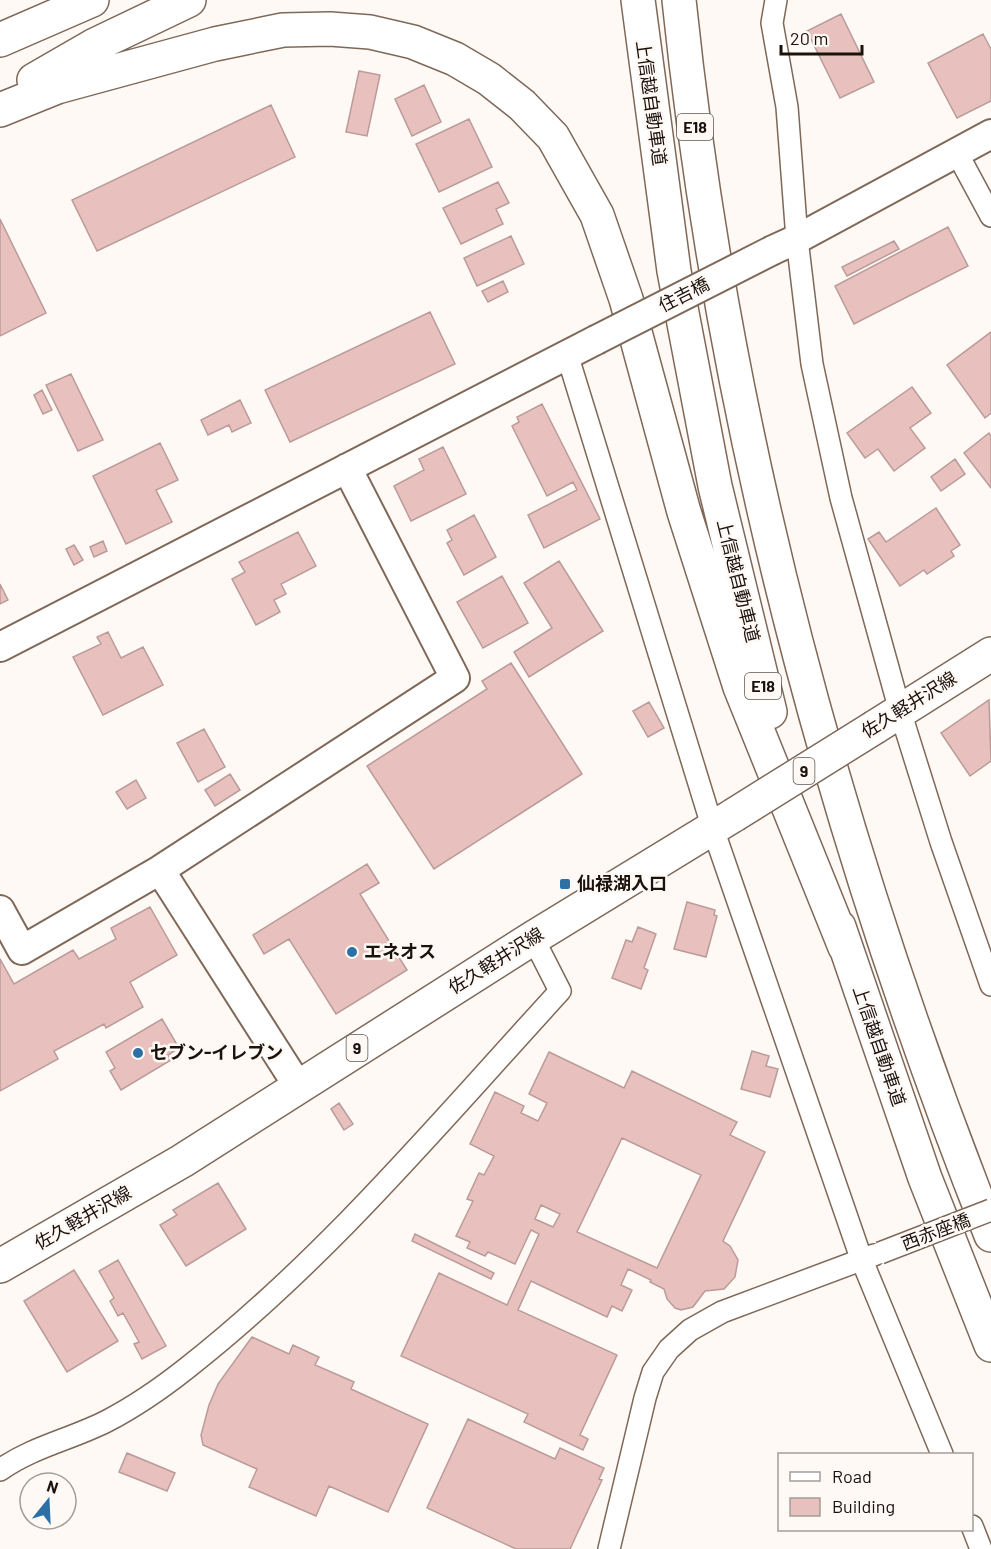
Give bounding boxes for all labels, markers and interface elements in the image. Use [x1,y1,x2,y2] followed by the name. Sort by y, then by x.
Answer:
[781,18,862,56] scale bar
[790,27,828,49] text: 20 m
[632,39,672,167] street label: 上信越自動車道
[677,114,713,140] road number: E18
[654,272,713,316] street label: 住吉橋
[713,517,765,645] street label: 上信越自動車道
[857,666,960,742] street label: 佐久軽井沢線
[745,673,781,699] road number: E18
[794,758,814,784] road number: 9
[577,872,667,894] place label: 仙禄湖入口
[558,877,572,891] marker: 仙禄湖入口
[444,922,547,998] street label: 佐久軽井沢線
[364,940,436,962] place label: エネオス
[345,945,359,959] marker: エネオス
[849,983,911,1109] street label: 上信越自動車道
[346,1035,368,1061] road number: 9
[150,1041,283,1063] place label: セブン-イレブン
[131,1046,145,1060] marker: セブン-イレブン
[30,1181,135,1254] street label: 佐久軽井沢線
[898,1208,973,1254] street label: 西赤座橋
[778,1453,973,1531] legend
[832,1465,872,1487] text: Road
[18,1471,78,1531] north arrow
[45,1476,61,1497] text: N
[832,1495,895,1517] text: Building

